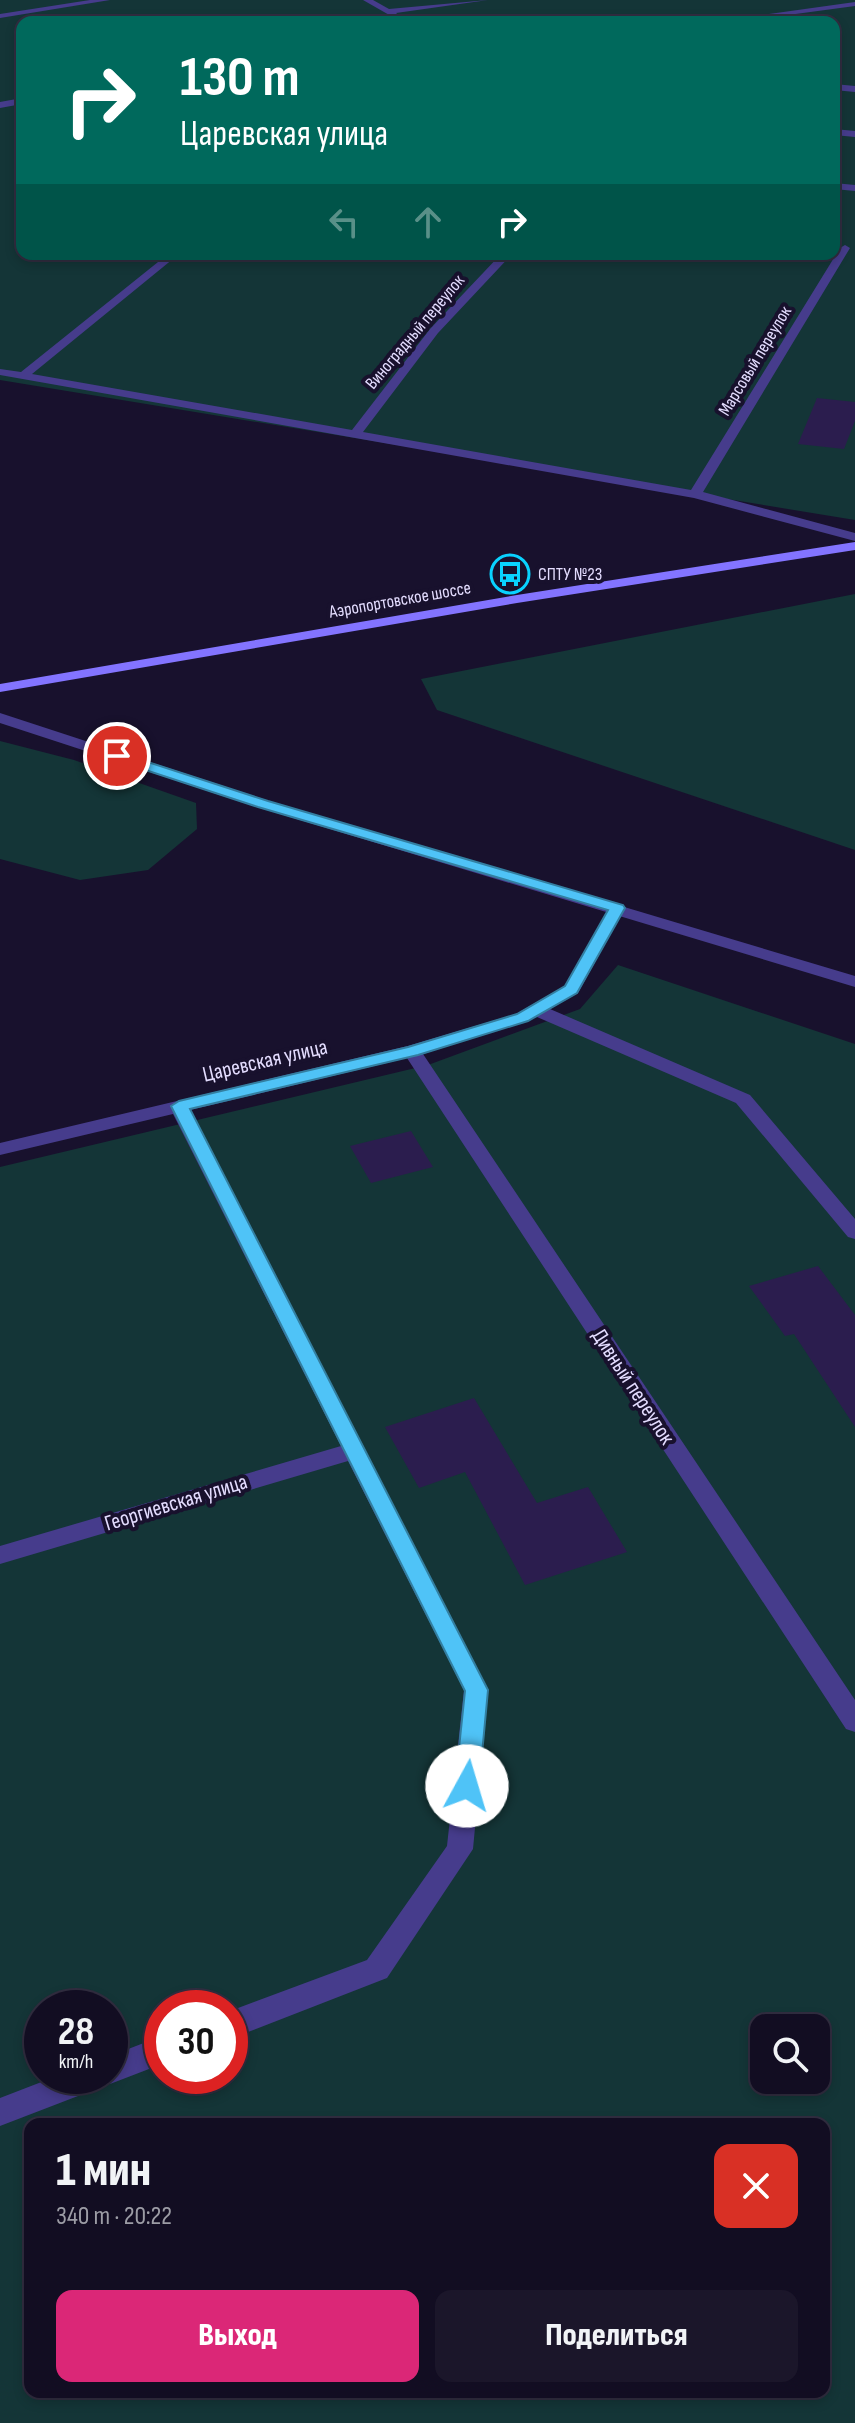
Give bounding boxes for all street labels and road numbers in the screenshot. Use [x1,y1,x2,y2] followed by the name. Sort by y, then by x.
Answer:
[361,270,469,394] street label: Виноградный переулок
[714,302,796,420] street label: Марсовый переулок
[327,577,472,623] street label: Аэропортовское шоссе
[200,1034,330,1088] street label: Царевская улица
[586,1324,681,1450] street label: Дивный переулок
[101,1469,251,1537] street label: Георгиевская улица

